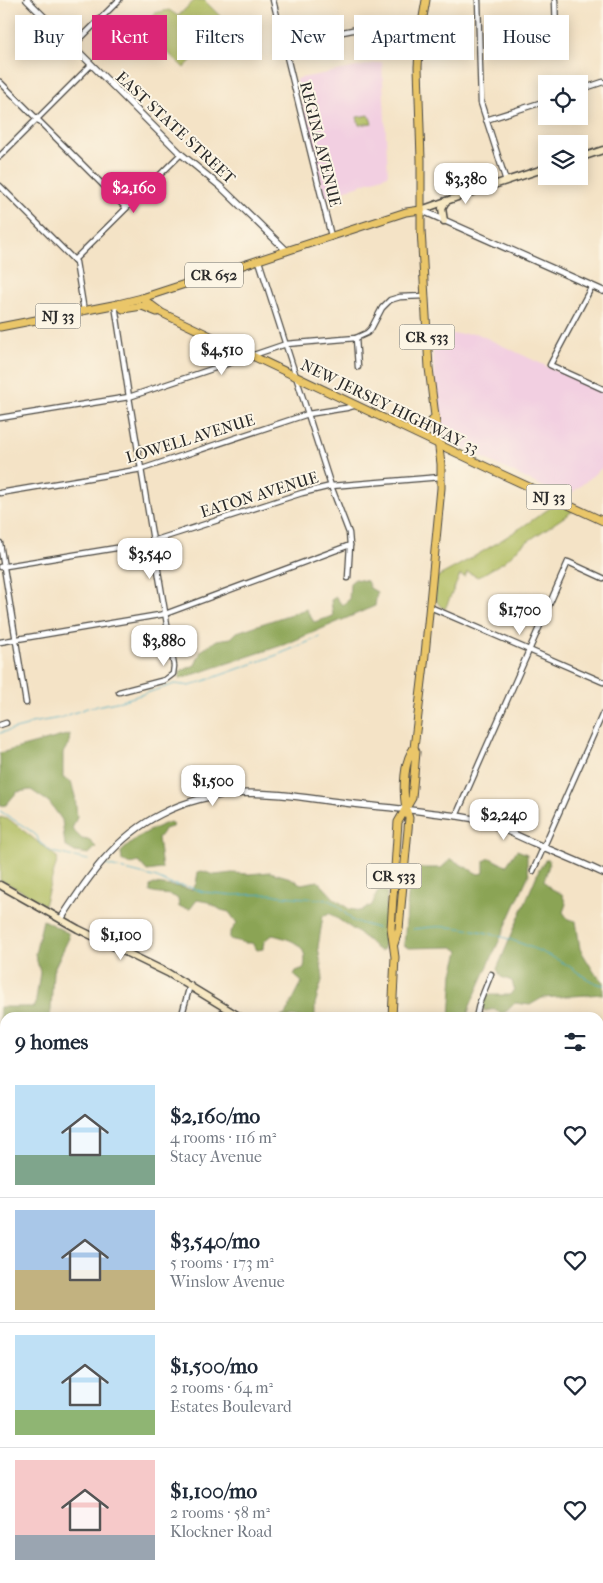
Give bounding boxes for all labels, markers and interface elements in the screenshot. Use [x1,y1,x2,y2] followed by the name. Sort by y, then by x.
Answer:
[15,15,82,60] chip: Buy
[92,15,167,60] chip: Rent
[177,15,262,60] chip: Filters
[272,15,344,60] chip: New
[354,15,474,60] chip: Apartment
[484,15,569,60] chip: House
[112,67,239,188] street label: EAST STATE STREET
[538,75,588,185] map controls
[538,75,588,125] button: locate
[296,79,345,209] street label: REGINA AVENUE
[538,135,588,185] button: layers
[425,162,507,205] pin: $3,380
[445,169,487,188] text: $3,380
[93,172,175,214] pin: $2,160
[112,178,156,197] text: $2,160
[185,262,243,288] road number: CR 652
[36,304,80,328] road number: NJ 33
[400,324,454,350] road number: CR 533
[181,334,263,376] pin: $4,510
[201,340,243,359] text: $4,510
[298,355,482,458] street label: NEW JERSEY HIGHWAY 33
[123,410,257,467] street label: LOWELL AVENUE
[198,467,321,521] street label: EATON AVENUE
[526,484,572,510] road number: NJ 33
[109,538,191,580] pin: $3,540
[128,544,172,563] text: $3,540
[479,594,561,636] pin: $1,700
[499,600,541,619] text: $1,700
[123,624,205,667] pin: $3,880
[142,631,186,650] text: $3,880
[172,764,254,807] pin: $1,500
[192,771,234,790] text: $1,500
[463,798,545,841] pin: $2,240
[481,805,527,824] text: $2,240
[366,864,422,888] road number: CR 533
[80,918,162,961] pin: $1,100
[100,925,142,944] text: $1,100
[561,1028,589,1056] icon: filters
[15,1030,88,1054] text: 9 homes
[170,1104,260,1128] text: $2,160/mo
[55,1105,115,1165] icon: home
[561,1121,589,1149] icon: heart
[170,1128,276,1147] text: 4 rooms · 116 m²
[170,1147,262,1166] text: Stacy Avenue
[170,1229,260,1253] text: $3,540/mo
[55,1230,115,1290] icon: home
[561,1246,589,1274] icon: heart
[170,1253,274,1272] text: 5 rooms · 173 m²
[170,1272,285,1291] text: Winslow Avenue
[170,1354,258,1378] text: $1,500/mo
[55,1355,115,1415] icon: home
[561,1371,589,1399] icon: heart
[170,1378,273,1397] text: 2 rooms · 64 m²
[170,1397,292,1416] text: Estates Boulevard
[170,1479,257,1503] text: $1,100/mo
[55,1480,115,1540] icon: home
[561,1496,589,1524] icon: heart
[170,1503,270,1522] text: 2 rooms · 58 m²
[170,1522,272,1541] text: Klockner Road

